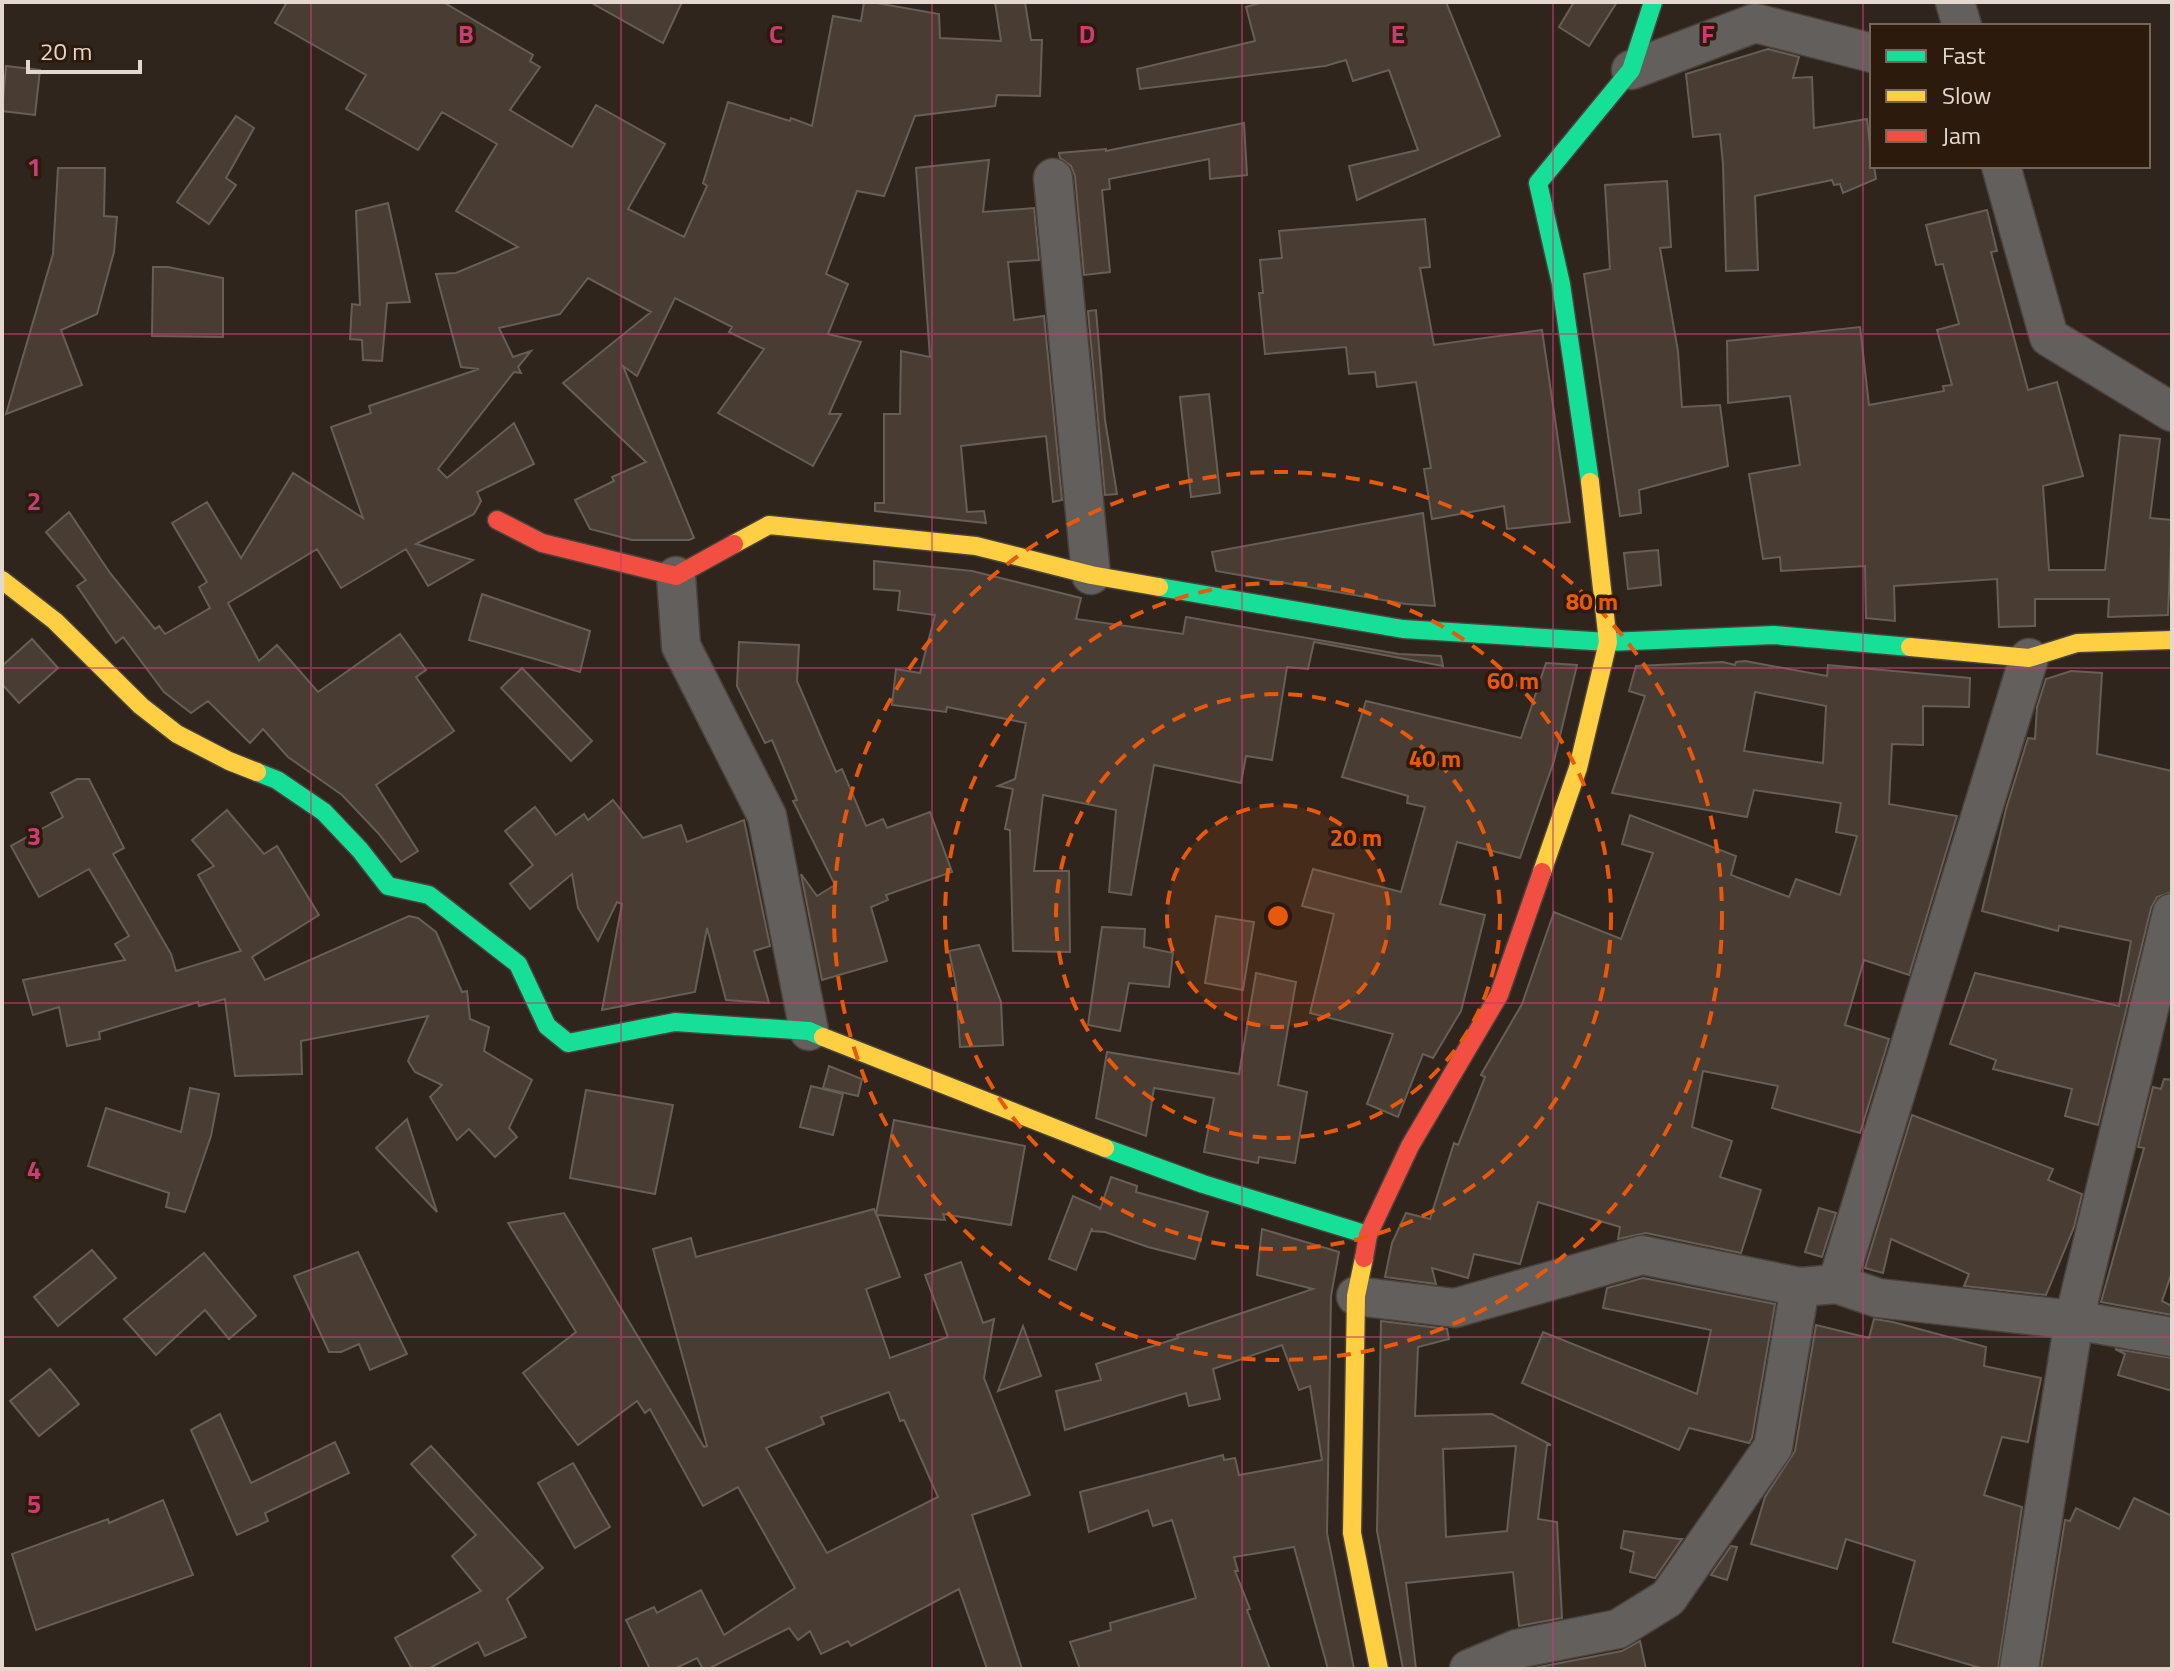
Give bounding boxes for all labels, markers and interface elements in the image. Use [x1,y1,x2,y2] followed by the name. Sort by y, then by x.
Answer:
[458,14,474,53] text: B
[769,14,783,53] text: C
[1079,14,1095,53] text: D
[1391,14,1405,53] text: E
[1701,14,1715,53] text: F
[28,24,140,74] scale bar
[1870,24,2150,168] legend
[40,33,92,69] text: 20 m
[1942,37,1986,73] text: Fast
[1942,77,1991,113] text: Slow
[1942,117,1981,153] text: Jam
[27,147,41,186] text: 1
[27,481,41,520] text: 2
[1566,583,1618,619] text: 80 m
[1487,662,1539,698] text: 60 m
[1409,740,1461,776] text: 40 m
[27,816,41,855] text: 3
[1330,819,1382,855] text: 20 m
[1264,902,1292,930] centre of rings
[27,1150,41,1189] text: 4
[27,1484,41,1523] text: 5

